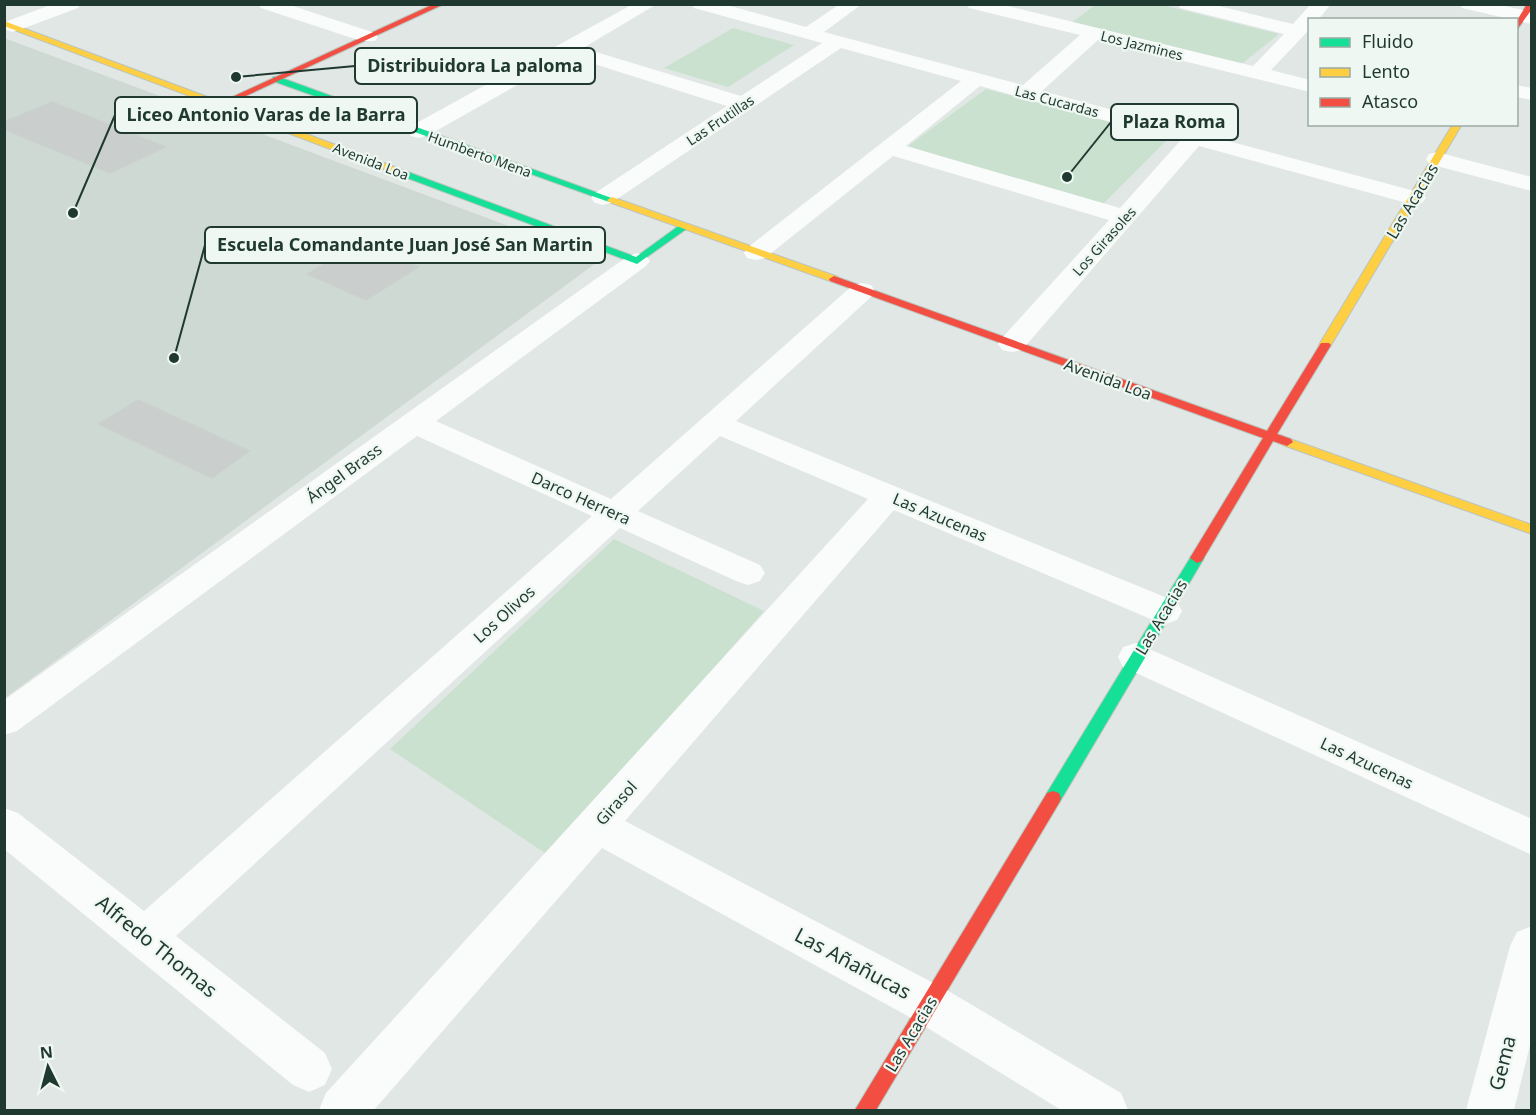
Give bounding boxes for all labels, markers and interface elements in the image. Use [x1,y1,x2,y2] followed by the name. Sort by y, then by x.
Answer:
[1308,18,1518,126] legend
[1099,26,1186,64] street label: Los Jazmines
[1362,29,1414,53] text: Fluido
[355,48,595,84] callout: Distribuidora La paloma
[367,53,583,77] text: Distribuidora La paloma
[1362,59,1410,83] text: Lento
[1013,81,1101,121] street label: Las Cucardas
[1362,89,1418,113] text: Atasco
[682,90,758,150] street label: Las Frutillas
[115,97,417,133] callout: Liceo Antonio Varas de la Barra
[127,102,405,126] text: Liceo Antonio Varas de la Barra
[1111,104,1238,140] callout: Plaza Roma
[1122,109,1226,133] text: Plaza Roma
[426,126,534,182] street label: Humberto Mena
[330,138,412,184] street label: Avenida Loa
[1381,159,1443,243] street label: Las Acacias
[1068,202,1140,280] street label: Los Girasoles
[205,227,605,263] callout: Escuela Comandante Juan José San Martin
[217,232,593,256] text: Escuela Comandante Juan José San Martin
[1061,353,1155,405] street label: Avenida Loa
[302,438,386,508] street label: Ángel Brass
[528,466,634,530] street label: Darco Herrera
[890,487,990,547] street label: Las Azucenas
[1130,575,1192,659] street label: Las Acacias
[468,580,540,648] street label: Los Olivos
[1317,732,1417,794] street label: Las Azucenas
[590,776,642,830] street label: Girasol
[91,889,223,1003] street label: Alfredo Thomas
[790,921,916,1005] street label: Las Añañucas
[880,992,942,1076] street label: Las Acacias
[1482,1033,1522,1093] street label: Gema
[18,1037,78,1097] north arrow
[39,1040,54,1064] text: N

